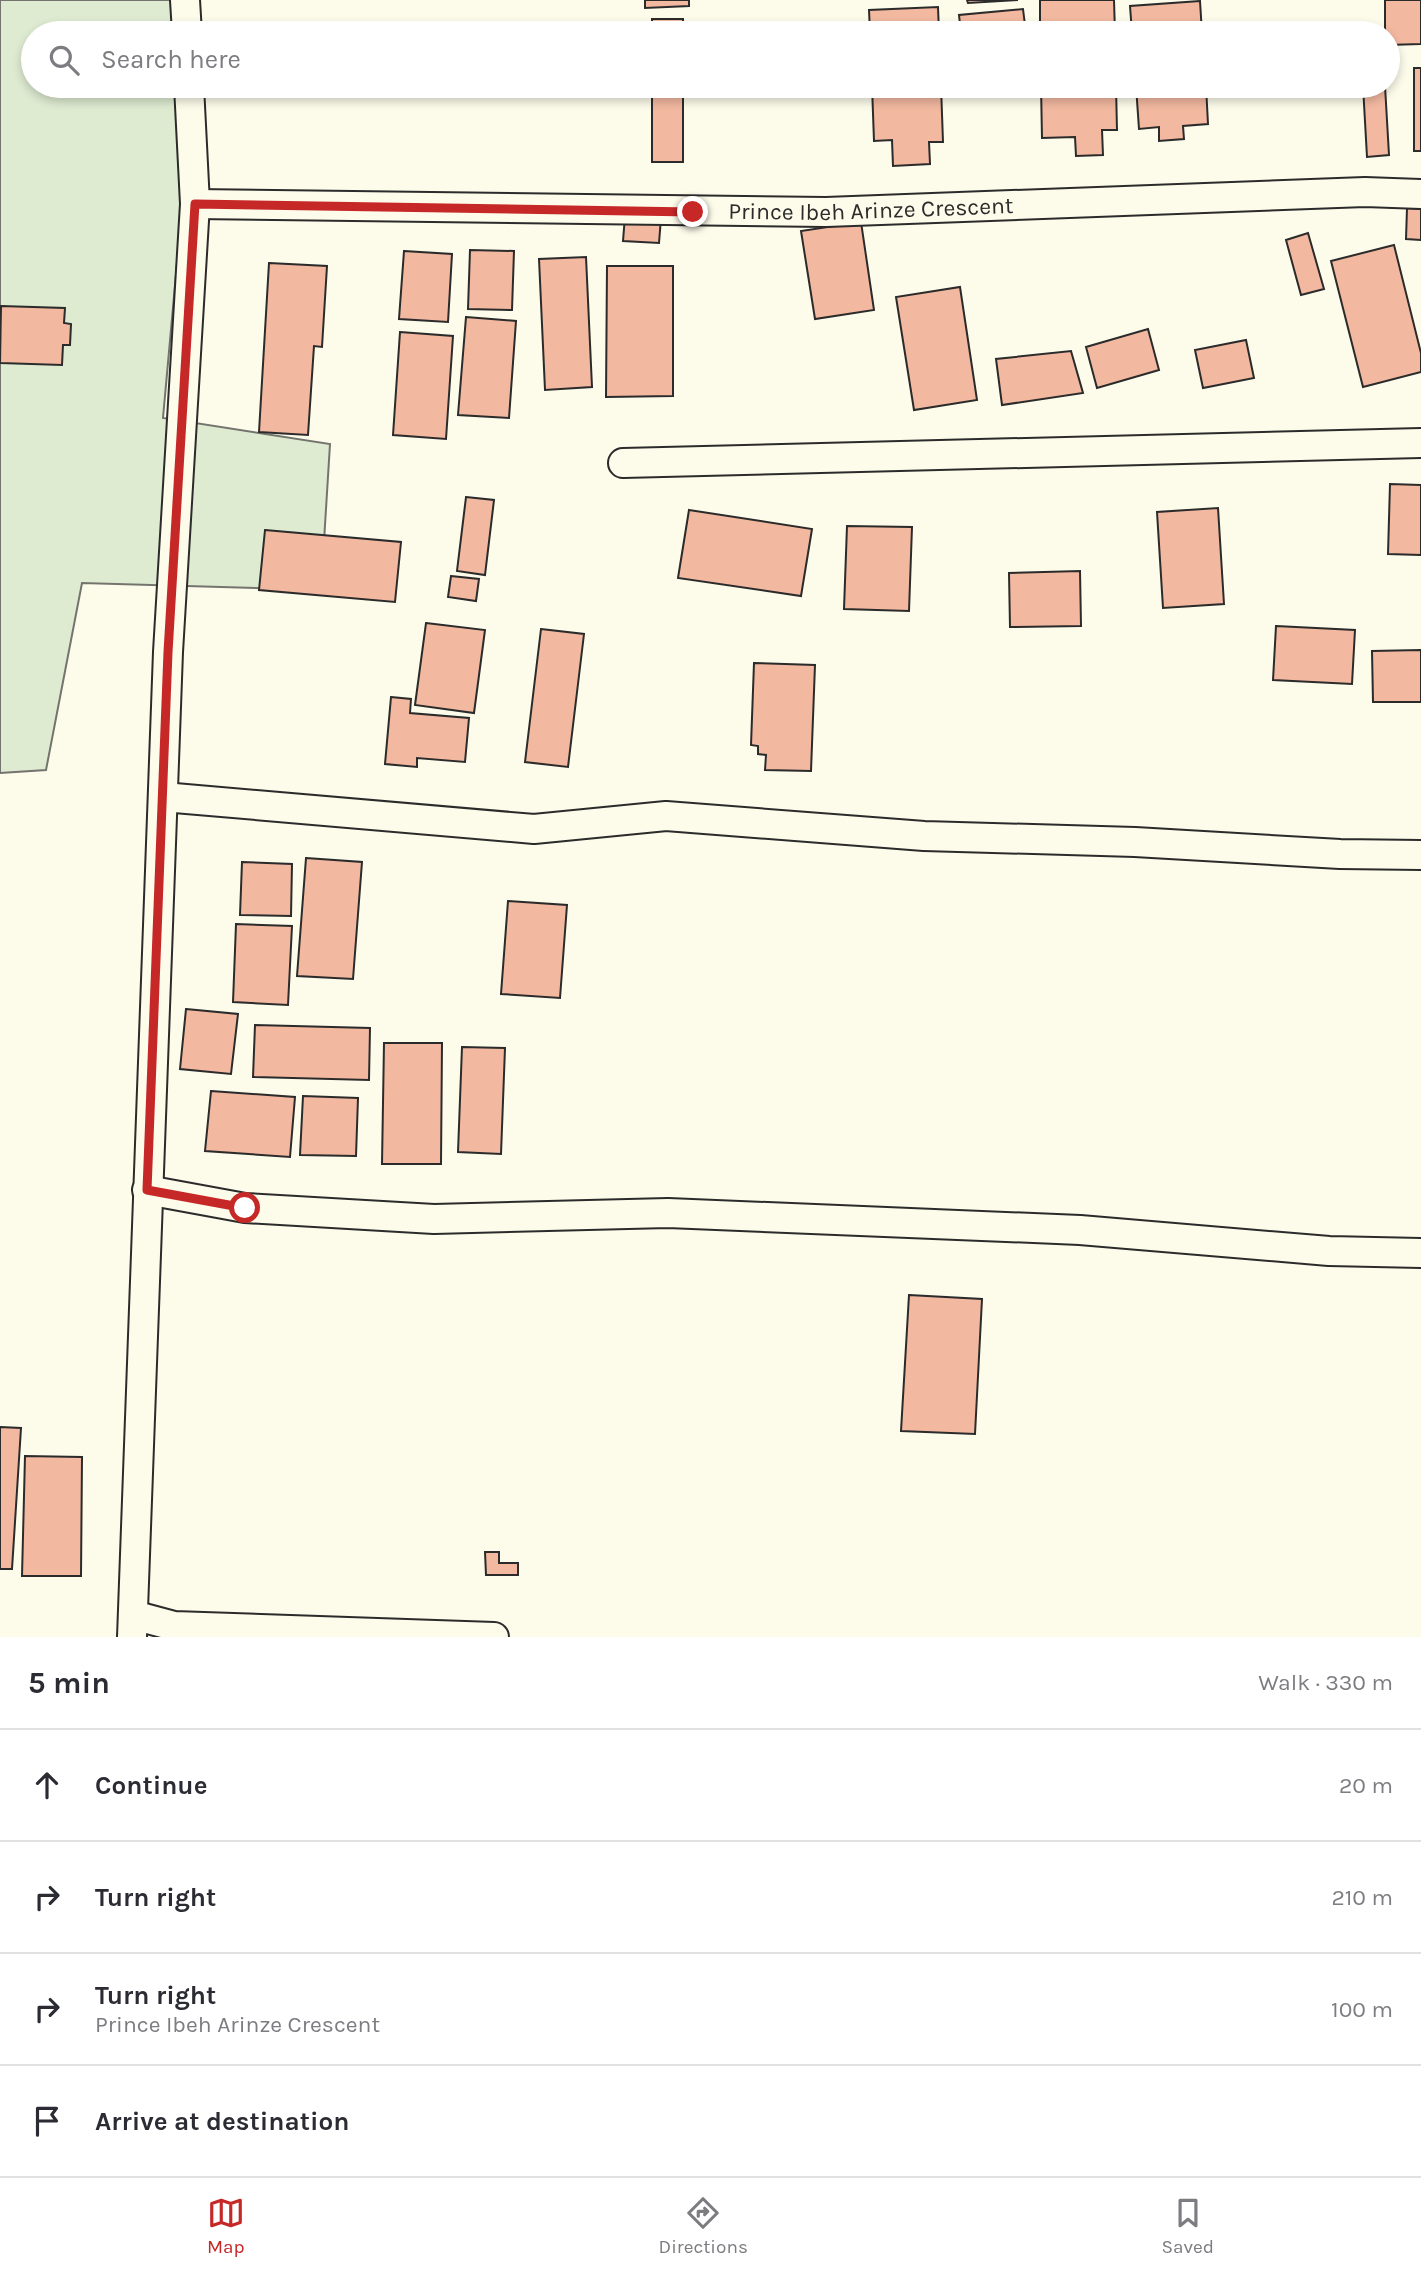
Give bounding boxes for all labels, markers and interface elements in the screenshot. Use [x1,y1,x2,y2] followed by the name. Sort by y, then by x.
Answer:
[21,21,1400,98] search box
[45,41,83,79] icon: search
[101,44,241,75] text: Search here
[728,192,1014,226] street label: Prince Ibeh Arinze Crescent
[677,196,708,227] route end
[229,1192,260,1223] route start
[28,1665,110,1701] text: 5 min
[1258,1669,1393,1696] text: Walk · 330 m
[28,1766,66,1804] icon: ahead
[95,1770,207,1801] text: Continue
[1339,1772,1393,1799] text: 20 m
[28,1878,66,1916] icon: right
[95,1882,216,1913] text: Turn right
[1331,1884,1393,1911] text: 210 m
[95,1980,216,2011] text: Turn right
[28,1990,66,2028] icon: right
[1331,1996,1393,2023] text: 100 m
[95,2011,380,2038] text: Prince Ibeh Arinze Crescent
[28,2102,66,2140] icon: arrive
[95,2106,349,2137] text: Arrive at destination
[207,2194,245,2258] tab: Map
[659,2194,748,2258] tab: Directions
[1162,2194,1214,2258] tab: Saved

